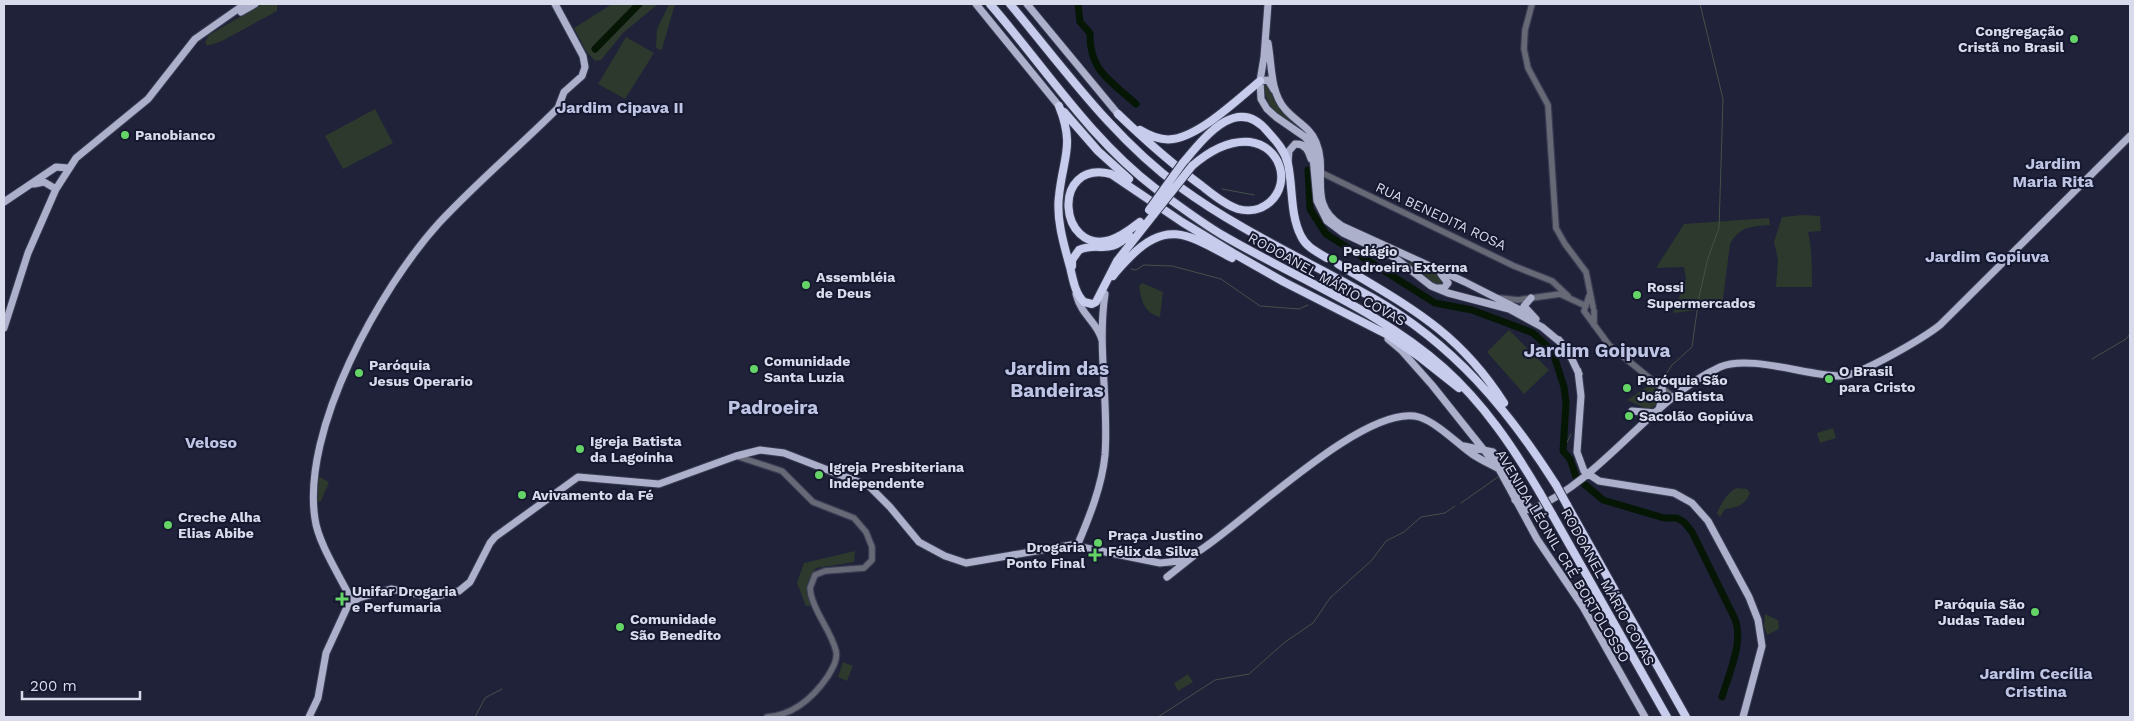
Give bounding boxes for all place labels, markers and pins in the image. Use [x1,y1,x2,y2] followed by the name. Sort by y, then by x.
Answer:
[1958,23,2064,55] place label: Congregação Cristã no Brasil
[2068,33,2080,45] marker: Congregação Cristã no Brasil
[135,127,216,143] place label: Panobianco
[119,129,131,141] marker: Panobianco
[1343,243,1469,275] place label: Pedágio Padroeira Externa
[1327,253,1339,265] marker: Pedágio Padroeira Externa
[816,269,896,301] place label: Assembléia de Deus
[800,279,812,291] marker: Assembléia de Deus
[1647,279,1756,311] place label: Rossi Supermercados
[1631,289,1643,301] marker: Rossi Supermercados
[764,353,850,385] place label: Comunidade Santa Luzia
[369,357,473,389] place label: Paróquia Jesus Operario
[748,363,760,375] marker: Comunidade Santa Luzia
[1839,363,1915,395] place label: O Brasil para Cristo
[353,367,365,379] marker: Paróquia Jesus Operario
[1637,372,1728,404] place label: Paróquia São João Batista
[1823,373,1835,385] marker: O Brasil para Cristo
[1621,382,1633,394] marker: Paróquia São João Batista
[1639,408,1754,424] place label: Sacolão Gopiúva
[1623,410,1635,422] marker: Sacolão Gopiúva
[590,433,683,465] place label: Igreja Batista da Lagoínha
[574,443,586,455] marker: Igreja Batista da Lagoínha
[829,459,965,491] place label: Igreja Presbiteriana Independente
[813,469,825,481] marker: Igreja Presbiteriana Independente
[532,487,654,503] place label: Avivamento da Fé
[516,489,528,501] marker: Avivamento da Fé
[178,509,262,541] place label: Creche Alha Elias Abibe
[162,519,174,531] marker: Creche Alha Elias Abibe
[1108,527,1203,559] place label: Praça Justino Félix da Silva
[1092,537,1104,549] marker: Praça Justino Félix da Silva
[1006,539,1086,571] place label: Drogaria Ponto Final
[1089,549,1101,561] marker: Drogaria Ponto Final
[352,583,458,615] place label: Unifar Drogaria e Perfumaria
[336,593,348,605] marker: Unifar Drogaria e Perfumaria
[1934,596,2025,628] place label: Paróquia São Judas Tadeu
[2029,606,2041,618] marker: Paróquia São Judas Tadeu
[630,611,721,643] place label: Comunidade São Benedito
[614,621,626,633] marker: Comunidade São Benedito

